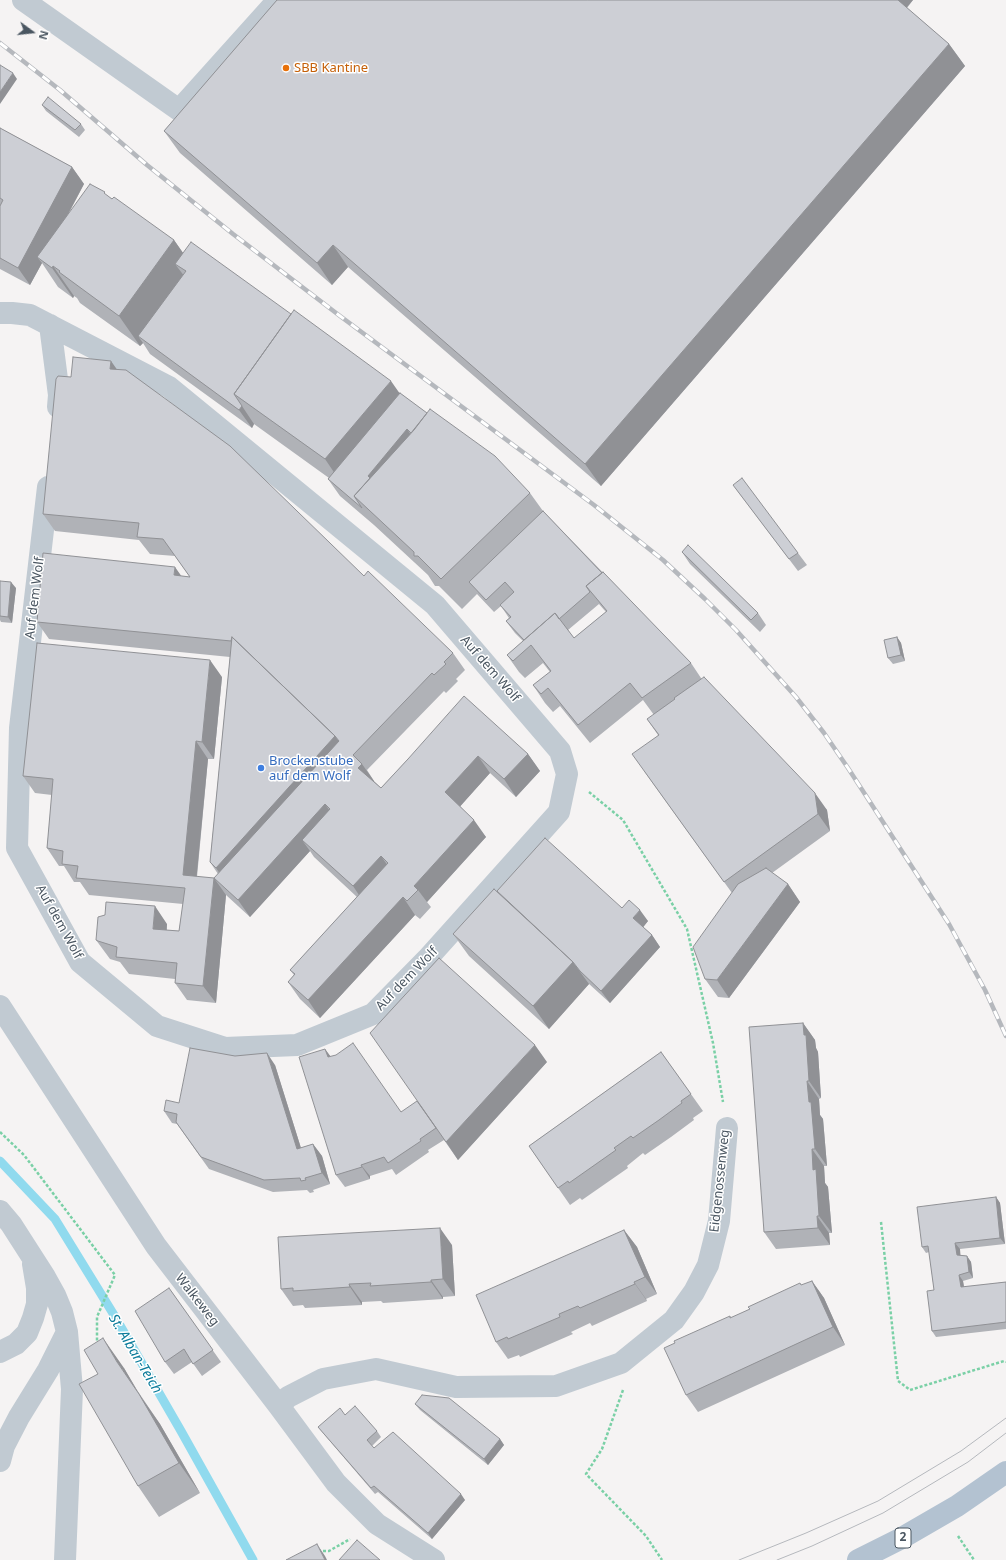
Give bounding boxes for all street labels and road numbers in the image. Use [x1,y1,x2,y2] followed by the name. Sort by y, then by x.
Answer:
[22,556,48,640] street label: Auf dem Wolf
[457,633,523,705] street label: Auf dem Wolf
[32,882,86,962] street label: Auf dem Wolf
[373,944,441,1014] street label: Auf dem Wolf
[707,1129,733,1233] street label: Eidgenossenweg
[172,1271,222,1329] street label: Walkeweg
[895,1528,911,1548] road number: 2

